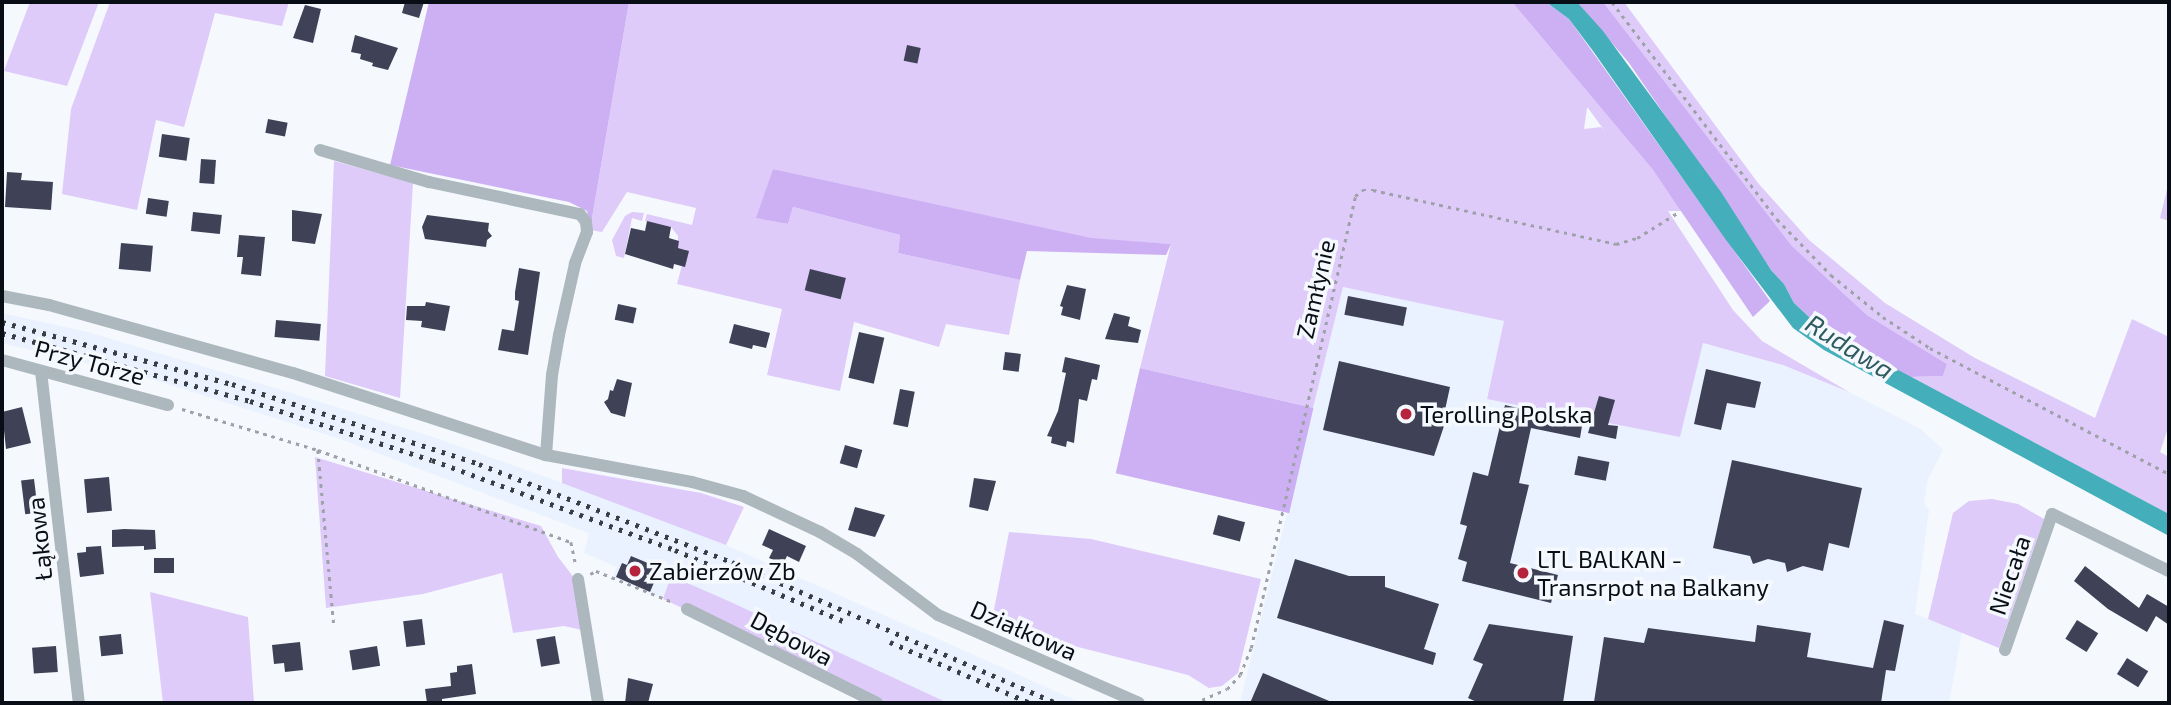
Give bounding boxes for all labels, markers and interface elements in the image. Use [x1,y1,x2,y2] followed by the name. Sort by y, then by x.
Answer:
[1290,237,1340,341] street label: Zamłynie
[1800,307,1900,385] water label: Rudawa
[31,333,149,391] street label: Przy Torze
[1420,400,1592,428] place label: Terolling Polska
[1398,406,1414,422] marker: Terolling Polska
[20,496,58,582] street label: Łąkowa
[1982,532,2036,618] street label: Niecała
[1537,545,1769,601] place label: LTL BALKAN - Transrpot na Balkany
[649,557,796,585] place label: Zabierzów Zb
[627,563,643,579] marker: Zabierzów Zb
[1515,565,1531,581] marker: LTL BALKAN - Transrpot na Balkany
[966,594,1082,666] street label: Działkowa
[746,604,838,672] street label: Dębowa

